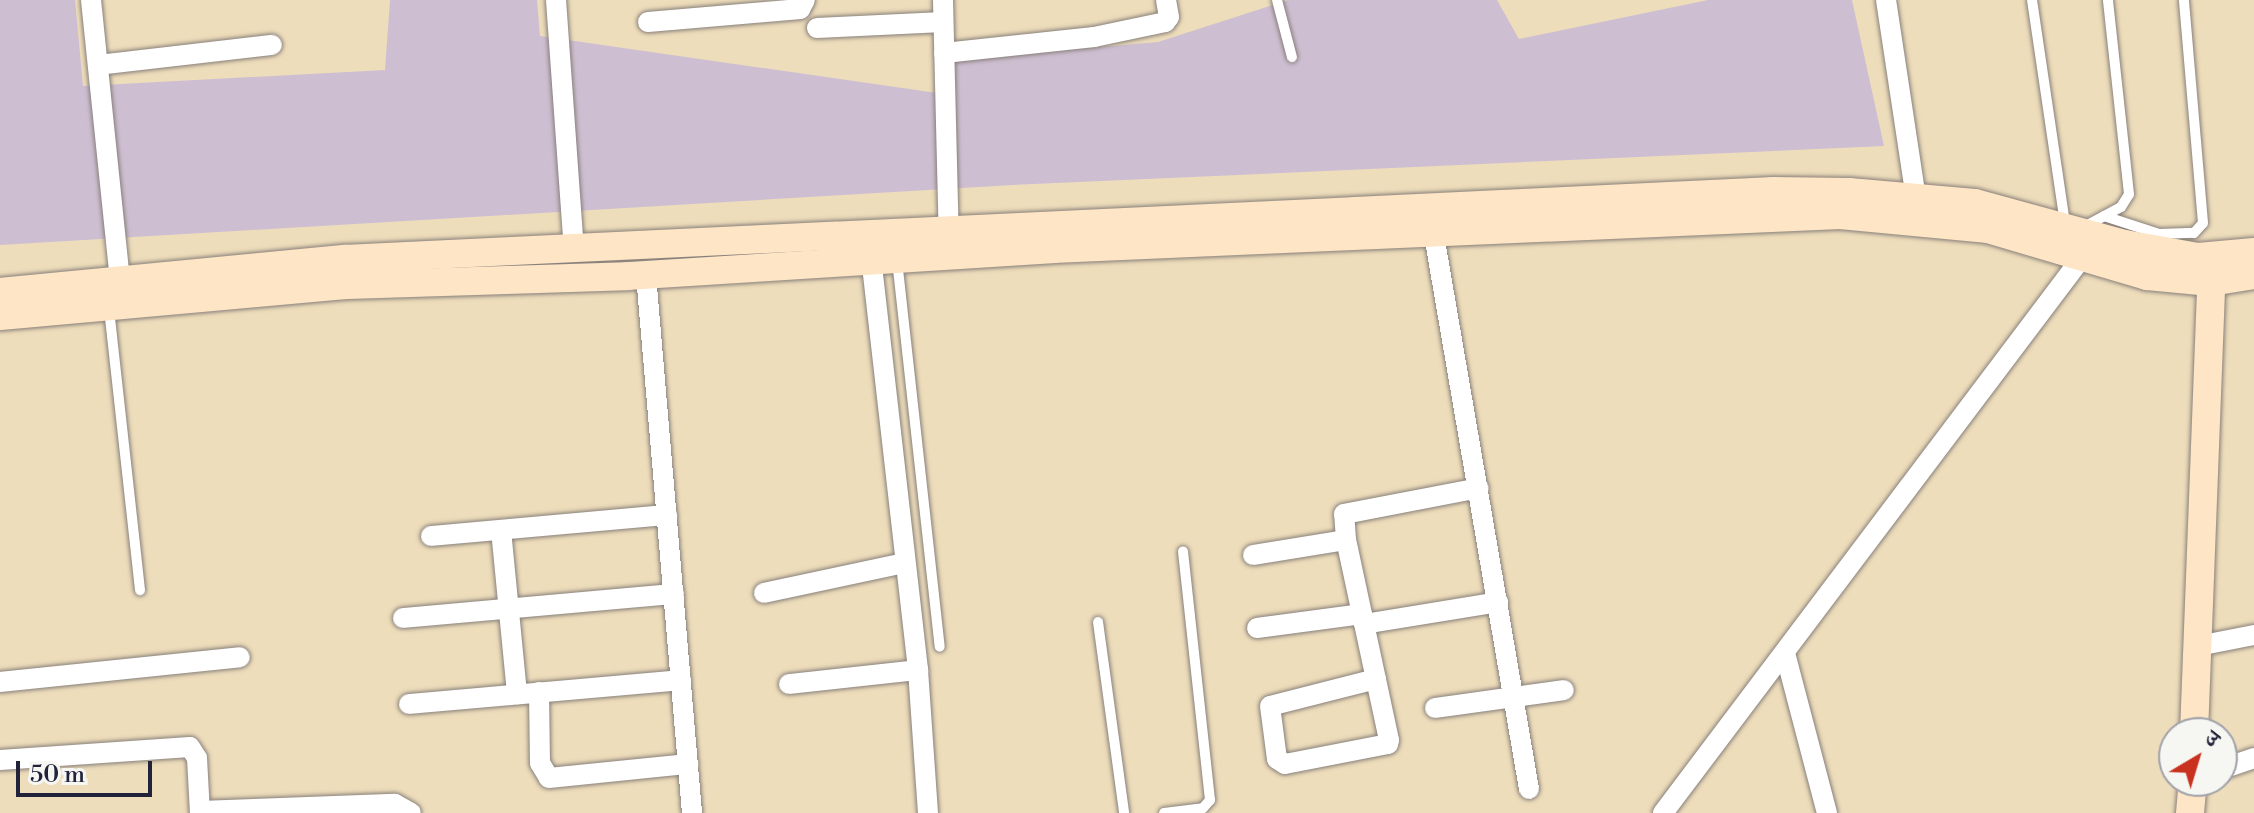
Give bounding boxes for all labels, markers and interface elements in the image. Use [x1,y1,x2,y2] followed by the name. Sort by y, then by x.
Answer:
[2158,717,2238,797] north arrow
[2199,725,2225,753] text: उ
[20,745,156,795] scale bar
[30,760,85,790] text: 50 m

